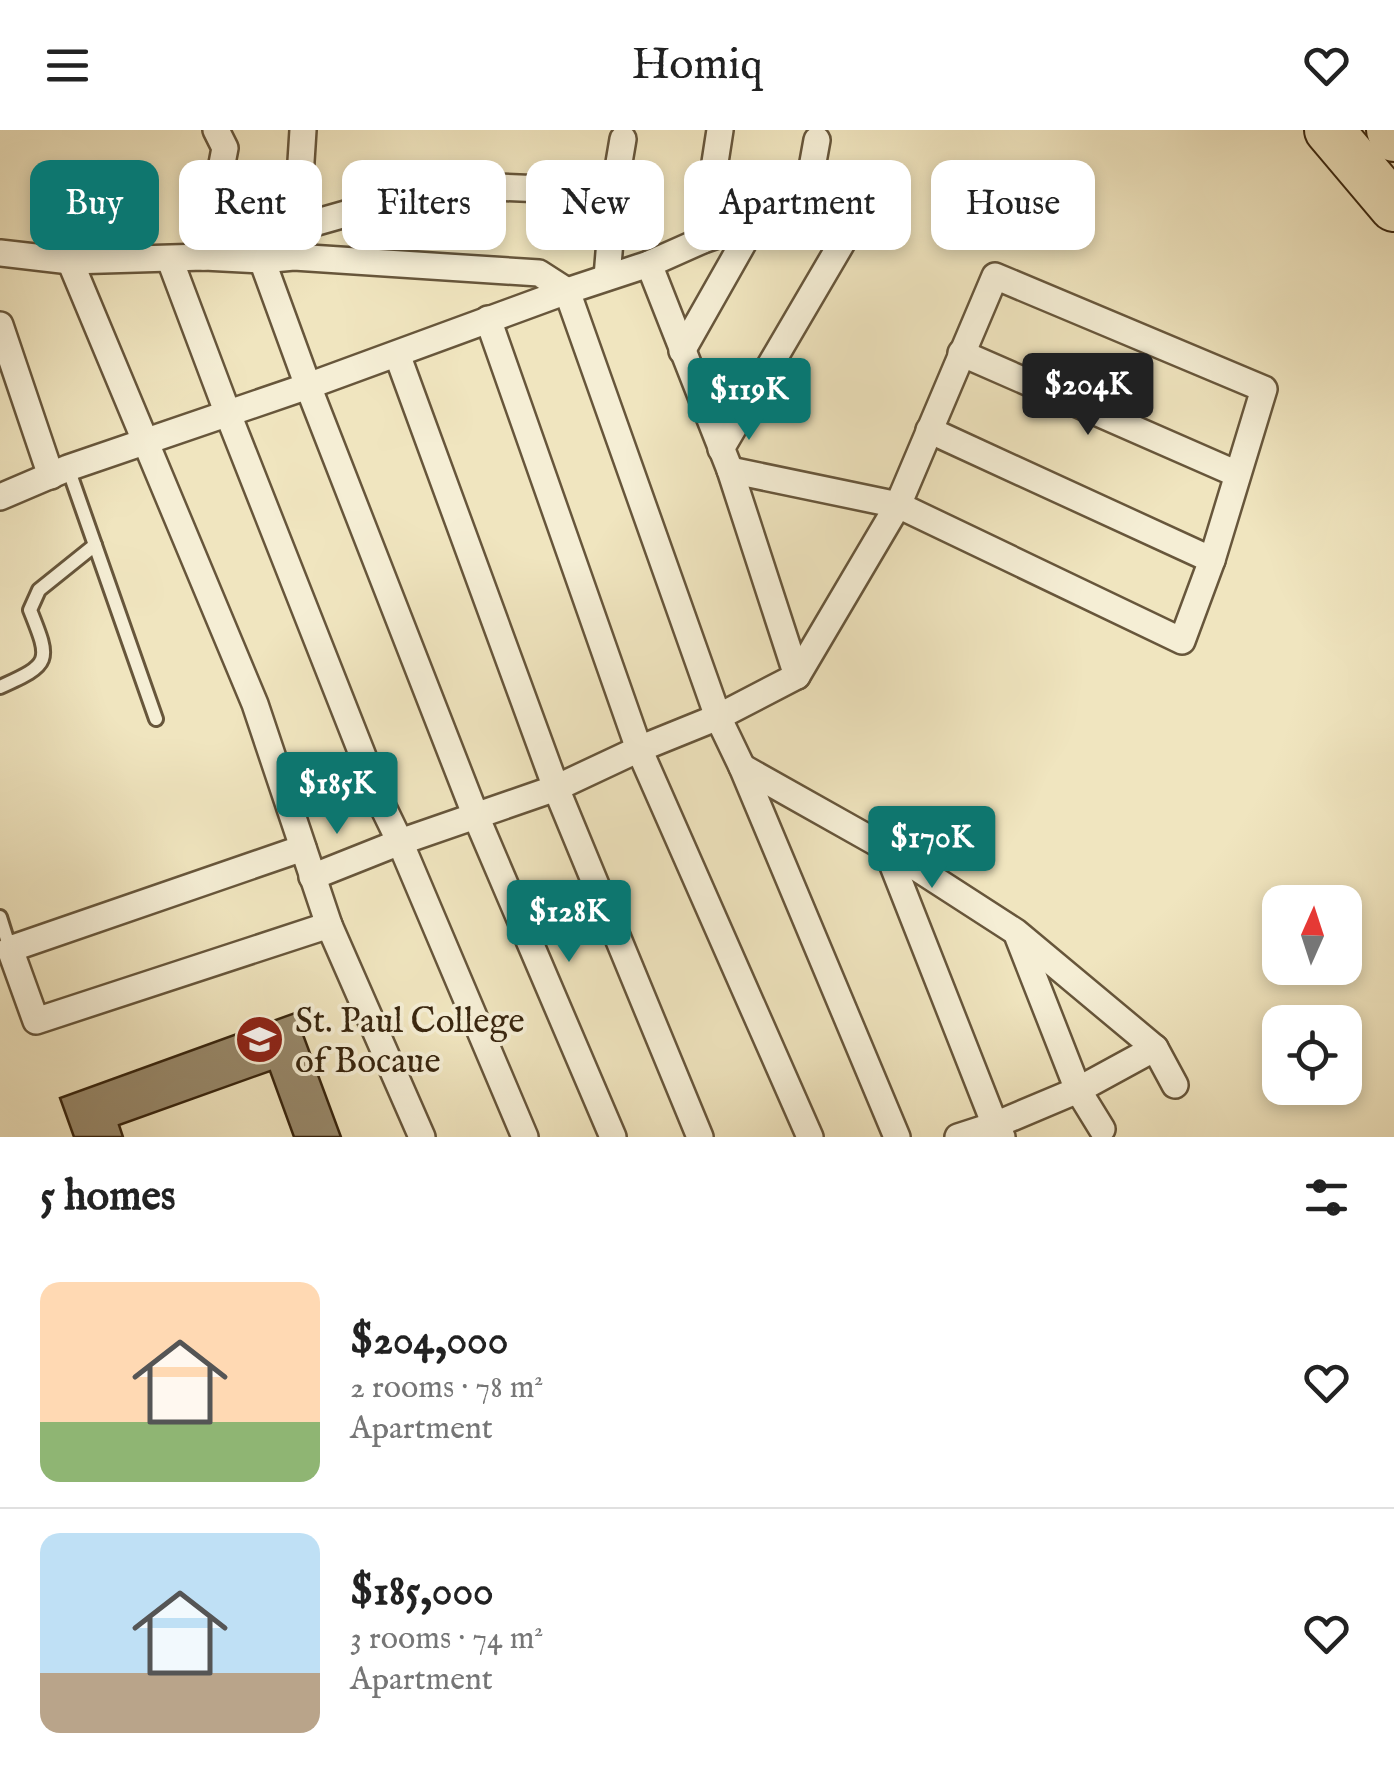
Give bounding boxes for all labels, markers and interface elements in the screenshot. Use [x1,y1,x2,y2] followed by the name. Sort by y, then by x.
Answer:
[631,37,763,94] text: Homiq
[40,38,95,93] icon: menu
[1299,38,1354,93] icon: heart
[30,160,159,250] chip: Buy
[179,160,322,250] chip: Rent
[342,160,506,250] chip: Filters
[526,160,664,250] chip: New
[684,160,911,250] chip: Apartment
[931,160,1095,250] chip: House
[1018,353,1158,438] pin: $204K
[679,358,819,443] pin: $119K
[1044,365,1132,406] text: $204K
[710,370,788,411] text: $119K
[267,752,407,837] pin: $185K
[299,764,375,805] text: $185K
[862,806,1002,891] pin: $170K
[890,818,974,859] text: $170K
[499,880,639,965] pin: $128K
[1262,885,1362,985] north arrow
[1262,885,1362,1105] map controls
[529,892,609,933] text: $128K
[295,1000,524,1085] place label: St. Paul College of Bocaue
[1262,1005,1362,1105] button: locate
[234,1014,286,1066] school or university icon: St. Paul College of Bocaue
[1299,1170,1354,1225] icon: filters
[40,1171,176,1224] text: 5 homes
[350,1315,508,1368] text: $204,000
[120,1322,240,1442] icon: home
[1299,1355,1354,1410] icon: heart
[350,1368,543,1409] text: 2 rooms · 78 m²
[350,1409,493,1450] text: Apartment
[350,1566,494,1619] text: $185,000
[120,1573,240,1693] icon: home
[1299,1606,1354,1661] icon: heart
[350,1619,543,1660] text: 3 rooms · 74 m²
[350,1660,493,1701] text: Apartment

